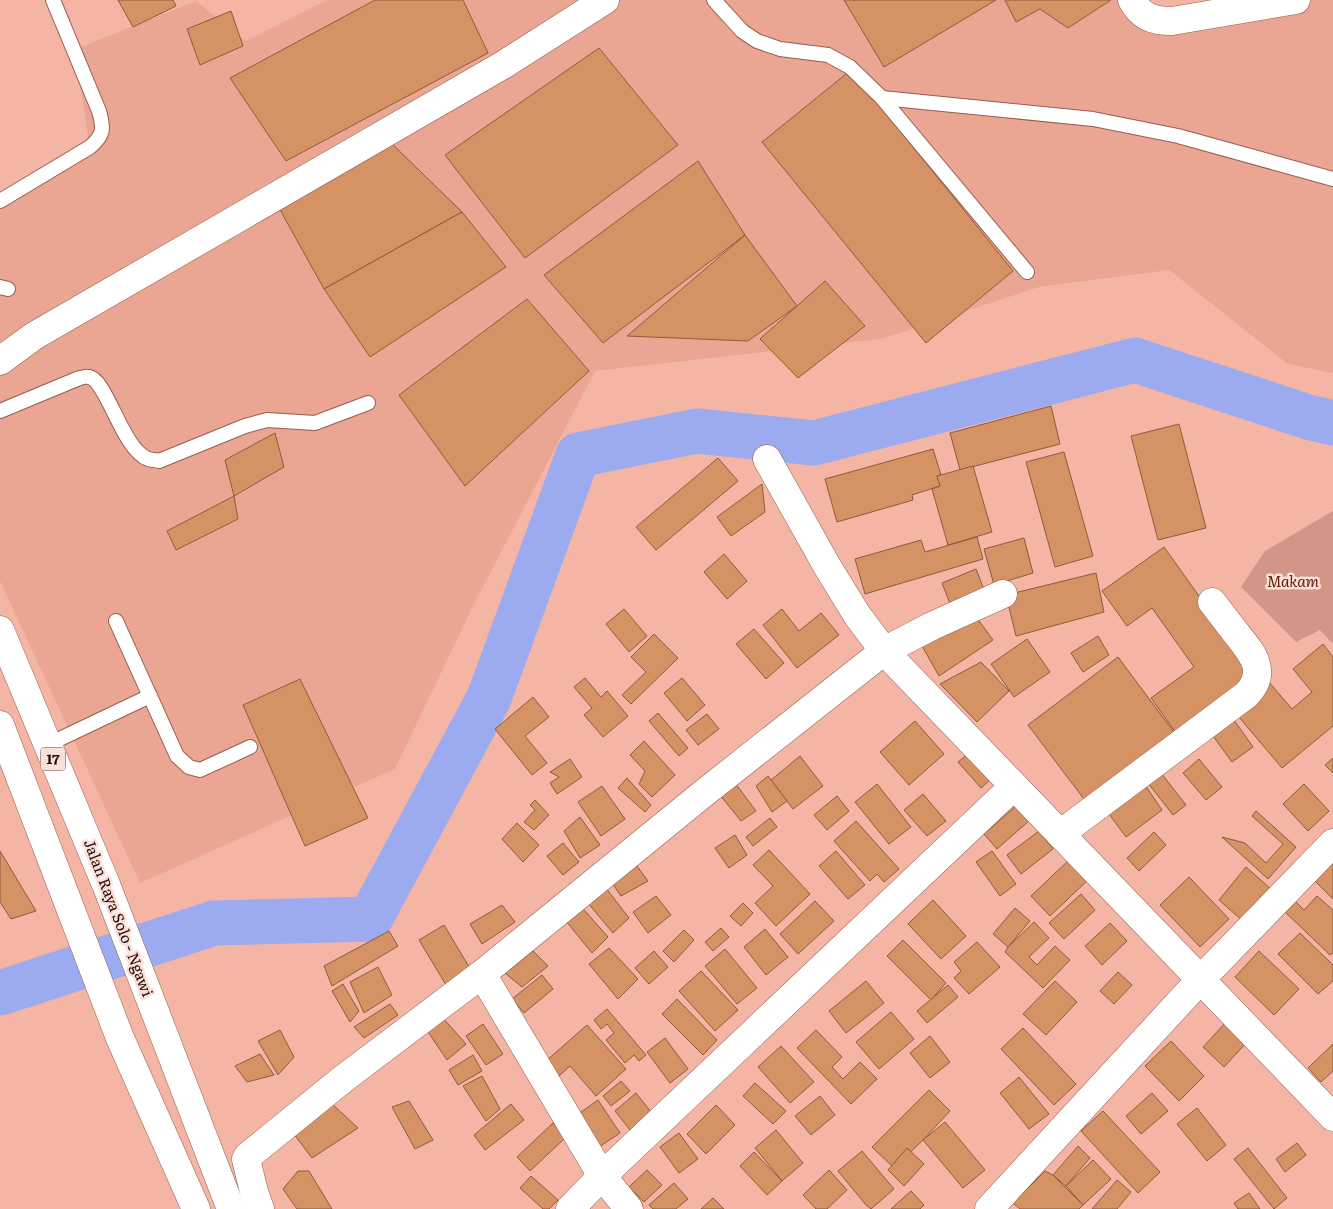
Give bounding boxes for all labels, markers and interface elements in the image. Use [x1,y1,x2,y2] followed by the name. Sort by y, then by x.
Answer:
[1267,569,1319,592] park label: Makam
[40,748,66,771] road number: 17
[79,835,160,1000] street label: Jalan Raya Solo - Ngawi

